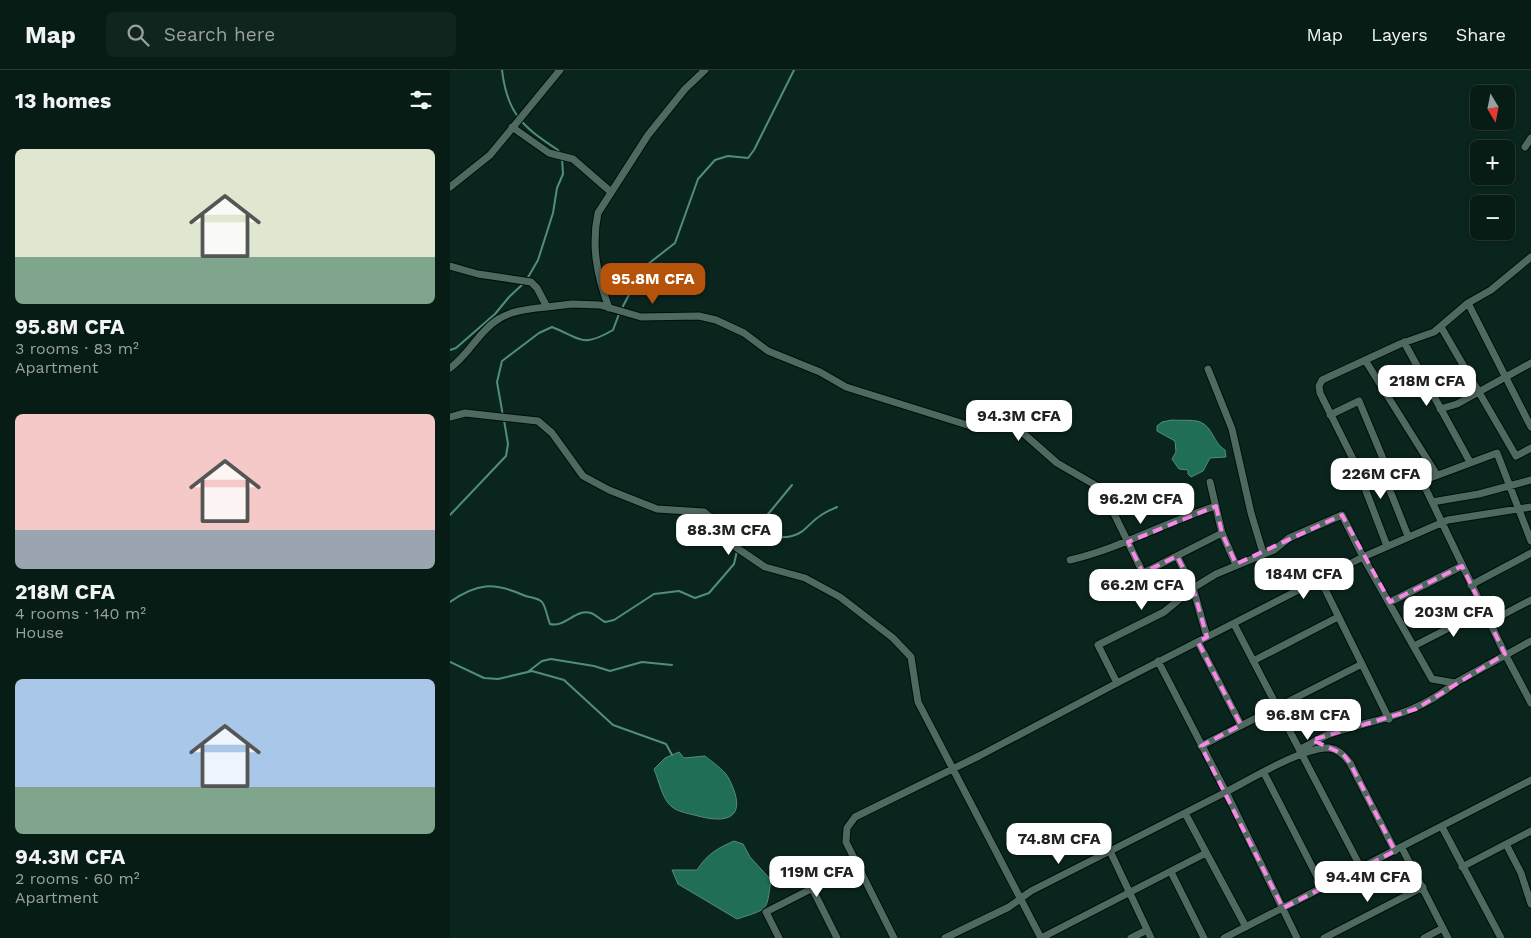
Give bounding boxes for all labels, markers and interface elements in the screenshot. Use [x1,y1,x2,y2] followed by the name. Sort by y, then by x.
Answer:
[106,12,456,57] search box
[25,21,76,49] text: Map
[124,21,152,49] icon: search
[164,23,275,46] text: Search here
[1306,24,1343,45] text: Map
[1371,24,1428,45] text: Layers
[1456,24,1506,45] text: Share
[1470,85,1515,130] north arrow
[1470,85,1515,240] map controls
[407,86,435,114] icon: filters
[15,88,111,113] text: 13 homes
[1470,140,1515,185] button: +
[180,181,270,271] icon: home
[1470,195,1515,240] button: −
[596,262,710,305] pin: 95.8M CFA
[611,269,695,288] text: 95.8M CFA
[15,314,124,339] text: 95.8M CFA
[15,339,139,358] text: 3 rooms · 83 m²
[15,358,98,377] text: Apartment
[1375,364,1479,407] pin: 218M CFA
[1389,371,1465,390] text: 218M CFA
[962,400,1076,442] pin: 94.3M CFA
[977,406,1061,425] text: 94.3M CFA
[180,446,270,536] icon: home
[1329,458,1433,500] pin: 226M CFA
[1342,464,1420,483] text: 226M CFA
[1084,482,1198,525] pin: 96.2M CFA
[1099,489,1183,508] text: 96.2M CFA
[672,514,786,556] pin: 88.3M CFA
[687,520,771,539] text: 88.3M CFA
[1252,558,1356,600] pin: 184M CFA
[1266,564,1342,583] text: 184M CFA
[1085,568,1199,611] pin: 66.2M CFA
[1100,575,1184,594] text: 66.2M CFA
[15,579,115,604] text: 218M CFA
[1402,596,1506,638] pin: 203M CFA
[1415,602,1493,621] text: 203M CFA
[15,604,146,623] text: 4 rooms · 140 m²
[15,623,64,642] text: House
[1251,698,1365,741] pin: 96.8M CFA
[1266,705,1350,724] text: 96.8M CFA
[180,711,270,801] icon: home
[1002,822,1116,865] pin: 74.8M CFA
[1018,829,1100,848] text: 74.8M CFA
[15,844,125,869] text: 94.3M CFA
[765,856,869,898] pin: 119M CFA
[1311,860,1425,903] pin: 94.4M CFA
[780,862,854,881] text: 119M CFA
[1326,867,1410,886] text: 94.4M CFA
[15,869,140,888] text: 2 rooms · 60 m²
[15,888,98,907] text: Apartment

